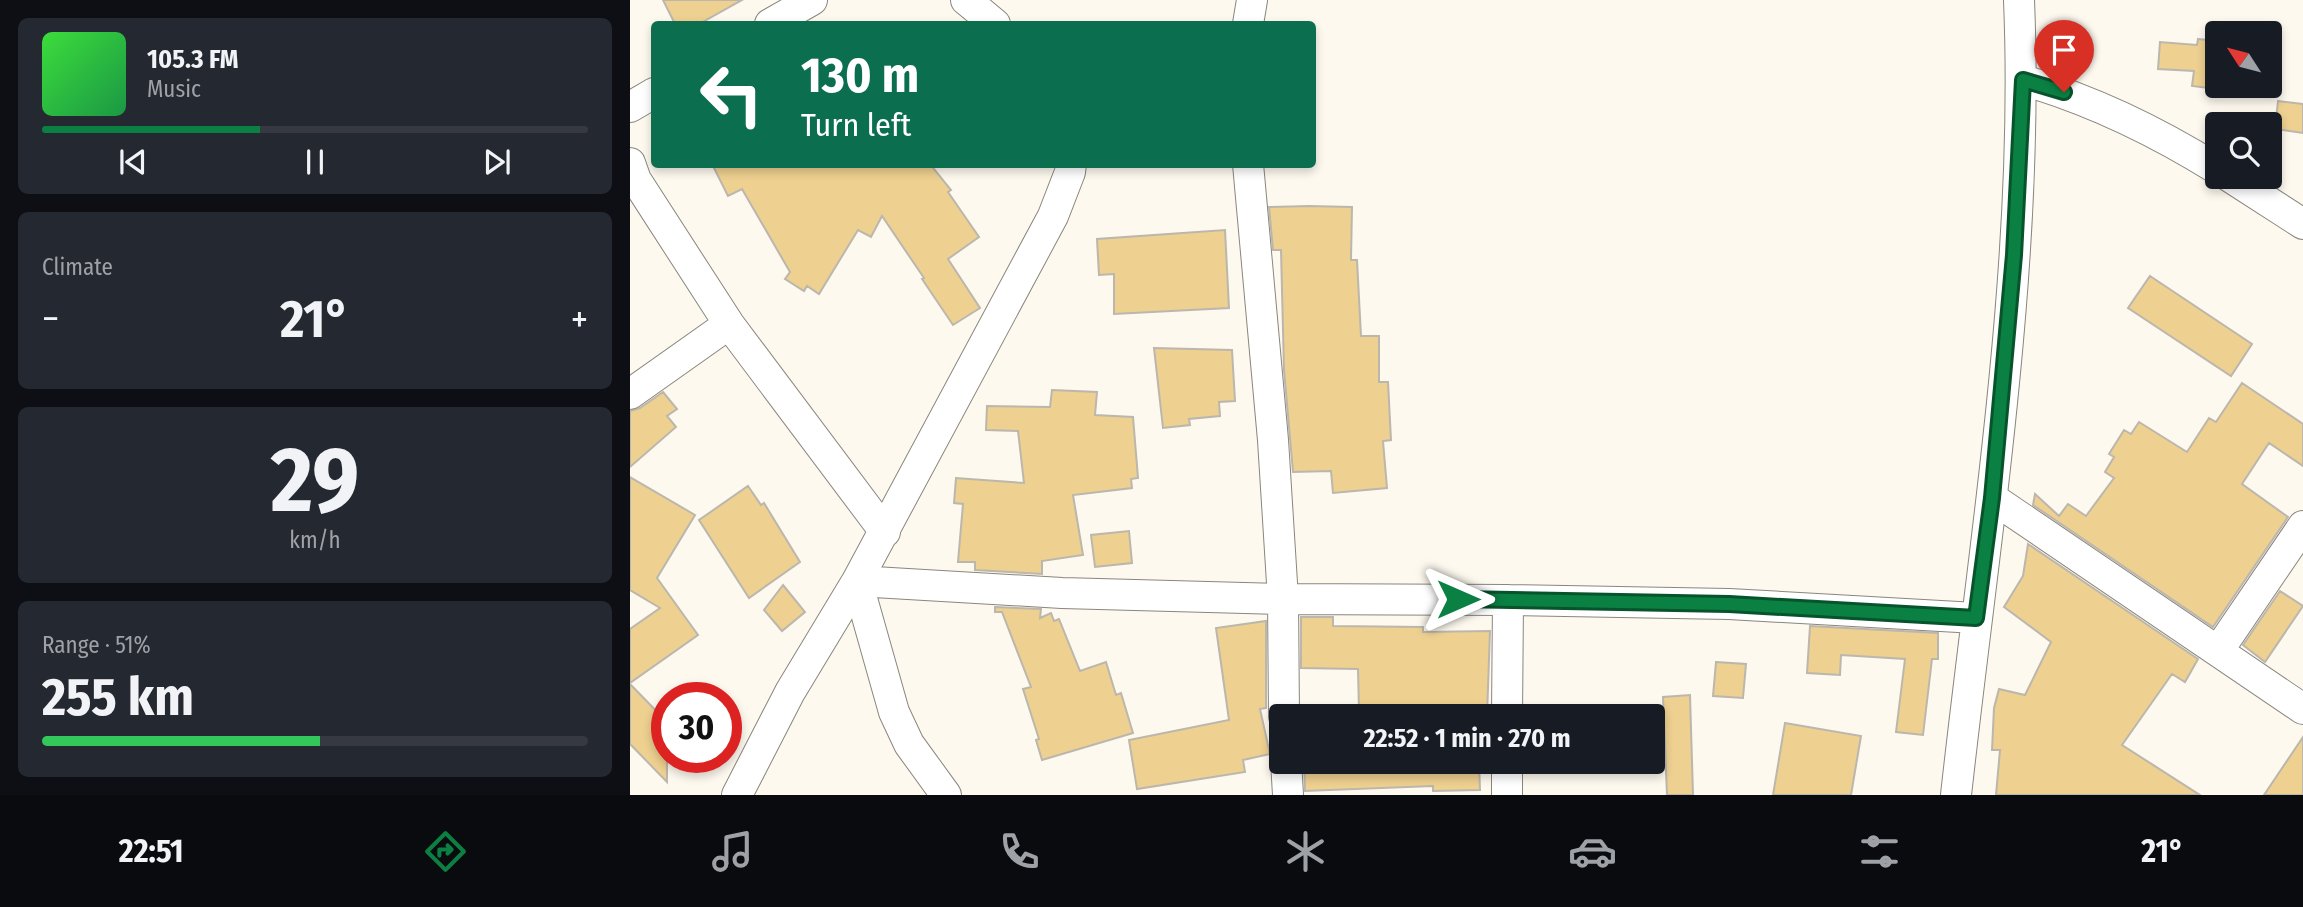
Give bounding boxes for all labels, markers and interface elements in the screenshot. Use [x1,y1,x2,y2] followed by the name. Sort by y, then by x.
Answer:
[2034,20,2094,92] pin
[2205,21,2282,98] north arrow
[2205,21,2282,189] map controls
[2045,31,2083,69] icon: arrive
[147,44,239,75] text: 105.3 FM
[801,46,919,105] text: 130 m
[686,49,777,140] icon: left
[147,75,201,103] text: Music
[801,106,911,144] text: Turn left
[2205,112,2282,189] button: search
[114,143,152,181] icon: previous
[296,143,334,181] icon: pause
[478,143,516,181] icon: next
[42,253,113,281] text: Climate
[280,288,350,351] text: 21°
[42,296,59,342] text: −
[571,296,588,342] text: +
[271,426,359,535] text: 29
[289,526,341,554] text: km/h
[1421,562,1495,636] position arrow
[42,631,151,659] text: Range · 51%
[42,666,194,729] text: 255 km
[651,682,742,773] speed limit sign: 30
[1363,723,1571,754] text: 22:52 · 1 min · 270 m
[421,827,470,876] icon: directions
[708,827,757,876] icon: music
[995,827,1044,876] icon: phone
[1281,827,1330,876] icon: climate
[1568,827,1617,876] icon: car
[1855,827,1904,876] icon: filters
[119,832,184,870] text: 22:51
[2141,832,2184,870] text: 21°

